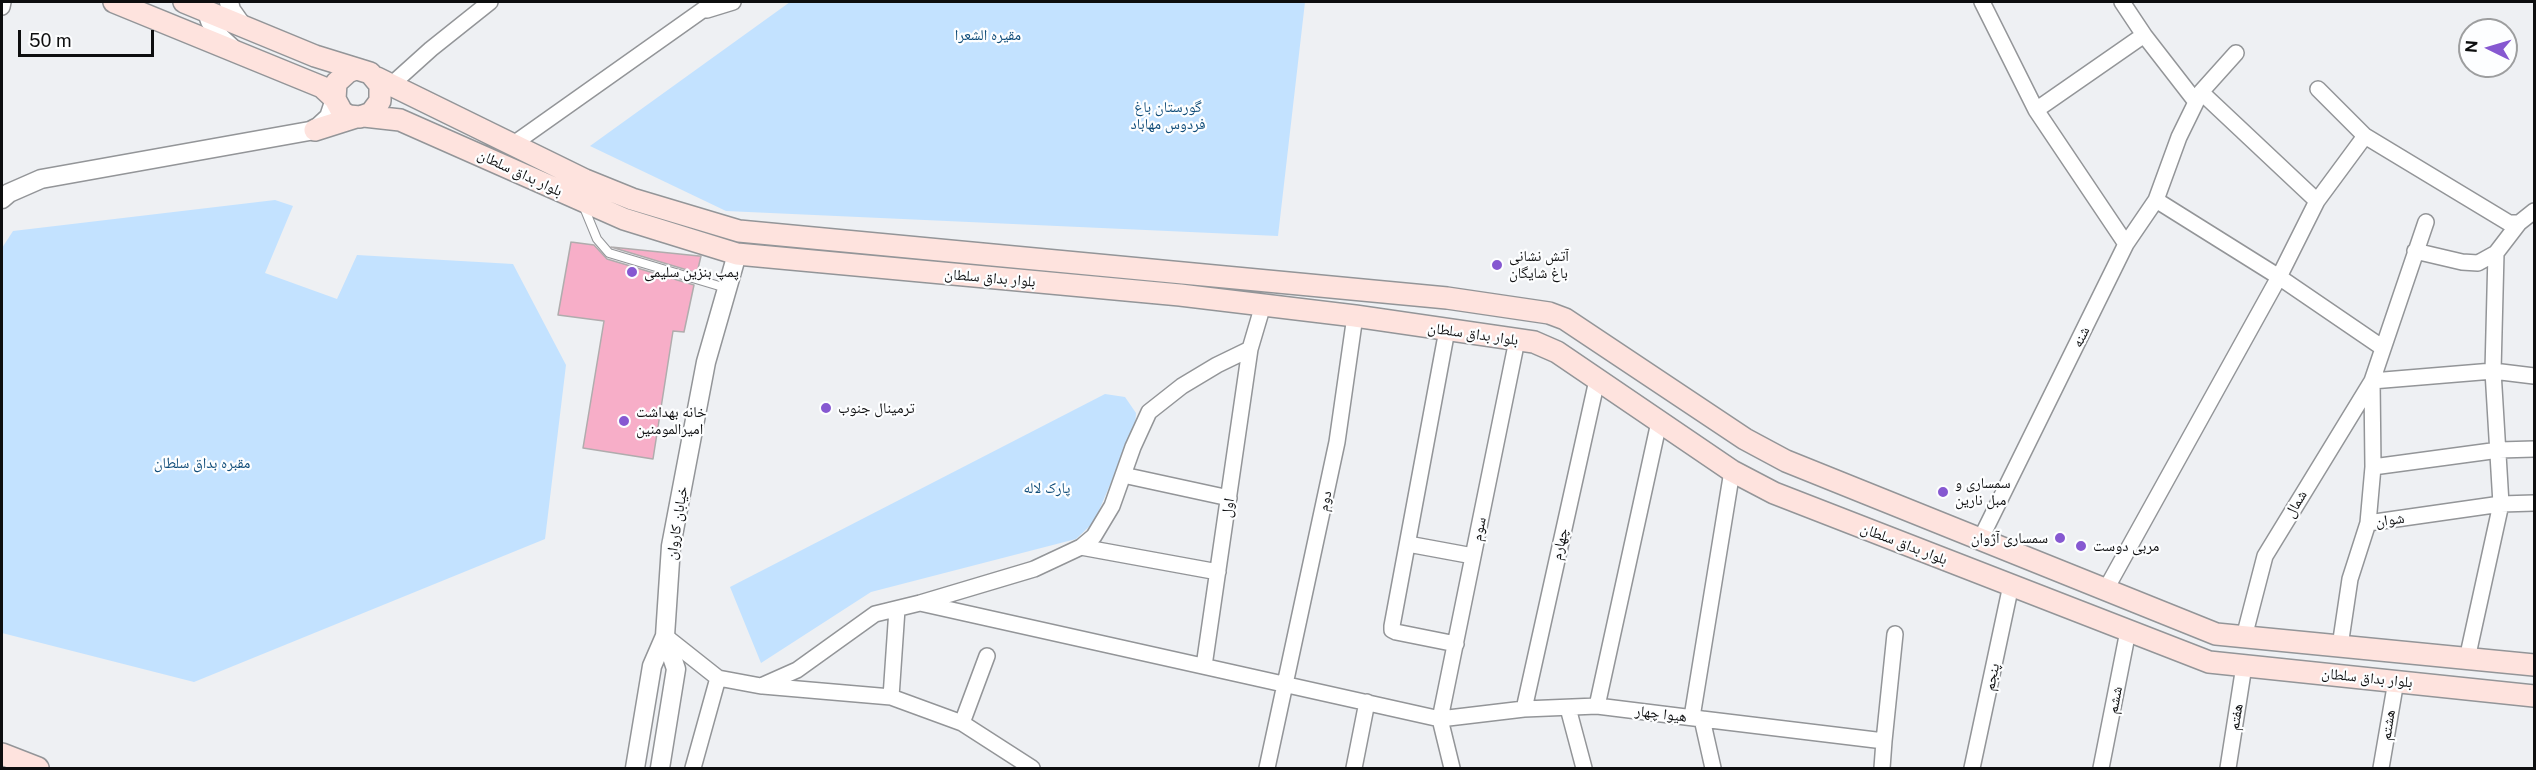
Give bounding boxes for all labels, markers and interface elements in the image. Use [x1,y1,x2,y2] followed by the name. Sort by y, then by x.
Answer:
[21,18,158,56] scale bar
[2458,18,2518,78] north arrow
[955,26,1021,44] park label: مقیره الشعرا
[29,30,72,51] text: 50 m
[2462,40,2482,54] text: N
[1131,98,1205,133] park label: گورستان باغ فردوس مهاباد
[475,145,565,201] street label: بلوار بداق سلطان
[1509,247,1569,282] place label: آتش نشانی باغ شایگان
[1490,258,1504,272] marker: آتش نشانی باغ شایگان
[644,263,739,281] place label: پمپ بنزین سلیمی
[625,265,639,279] marker: پمپ بنزین سلیمی
[944,265,1036,291] street label: بلوار بداق سلطان
[1426,319,1520,349] street label: بلوار بداق سلطان
[2068,324,2094,350] street label: شنه
[838,399,915,417] place label: ترمینال جنوب
[819,401,833,415] marker: ترمینال جنوب
[636,403,707,438] place label: خانه بهداشت امیرالمومنین
[617,414,631,428] marker: خانه بهداشت امیرالمومنین
[154,454,250,472] park label: مقبره بداق سلطان
[1955,474,2011,509] place label: سمساری و مبل نارین
[1024,479,1070,497] park label: پارک لاله
[662,485,692,561] street label: خیابان کاروان
[1936,485,1950,499] marker: سمساری و مبل نارین
[2281,487,2311,521] street label: شمال
[1314,489,1336,513] street label: دوم
[1218,497,1238,519] street label: اول
[2374,509,2406,531] street label: شوان
[1468,515,1490,543] street label: سوم
[1858,519,1950,569] street label: بلوار بداق سلطان
[1548,526,1572,562] street label: چهارم
[1971,529,2048,547] place label: سمساری آژوان
[2053,531,2067,545] marker: سمساری آژوان
[2093,537,2159,555] place label: مربی دوست
[2074,539,2088,553] marker: مربی دوست
[1980,662,2004,692] street label: پنجم
[2321,664,2413,692] street label: بلوار بداق سلطان
[2104,685,2126,715] street label: ششم
[1634,702,1688,726] street label: هیوا چهار
[2225,702,2247,732] street label: هفتم
[2377,708,2399,742] street label: هشتم

